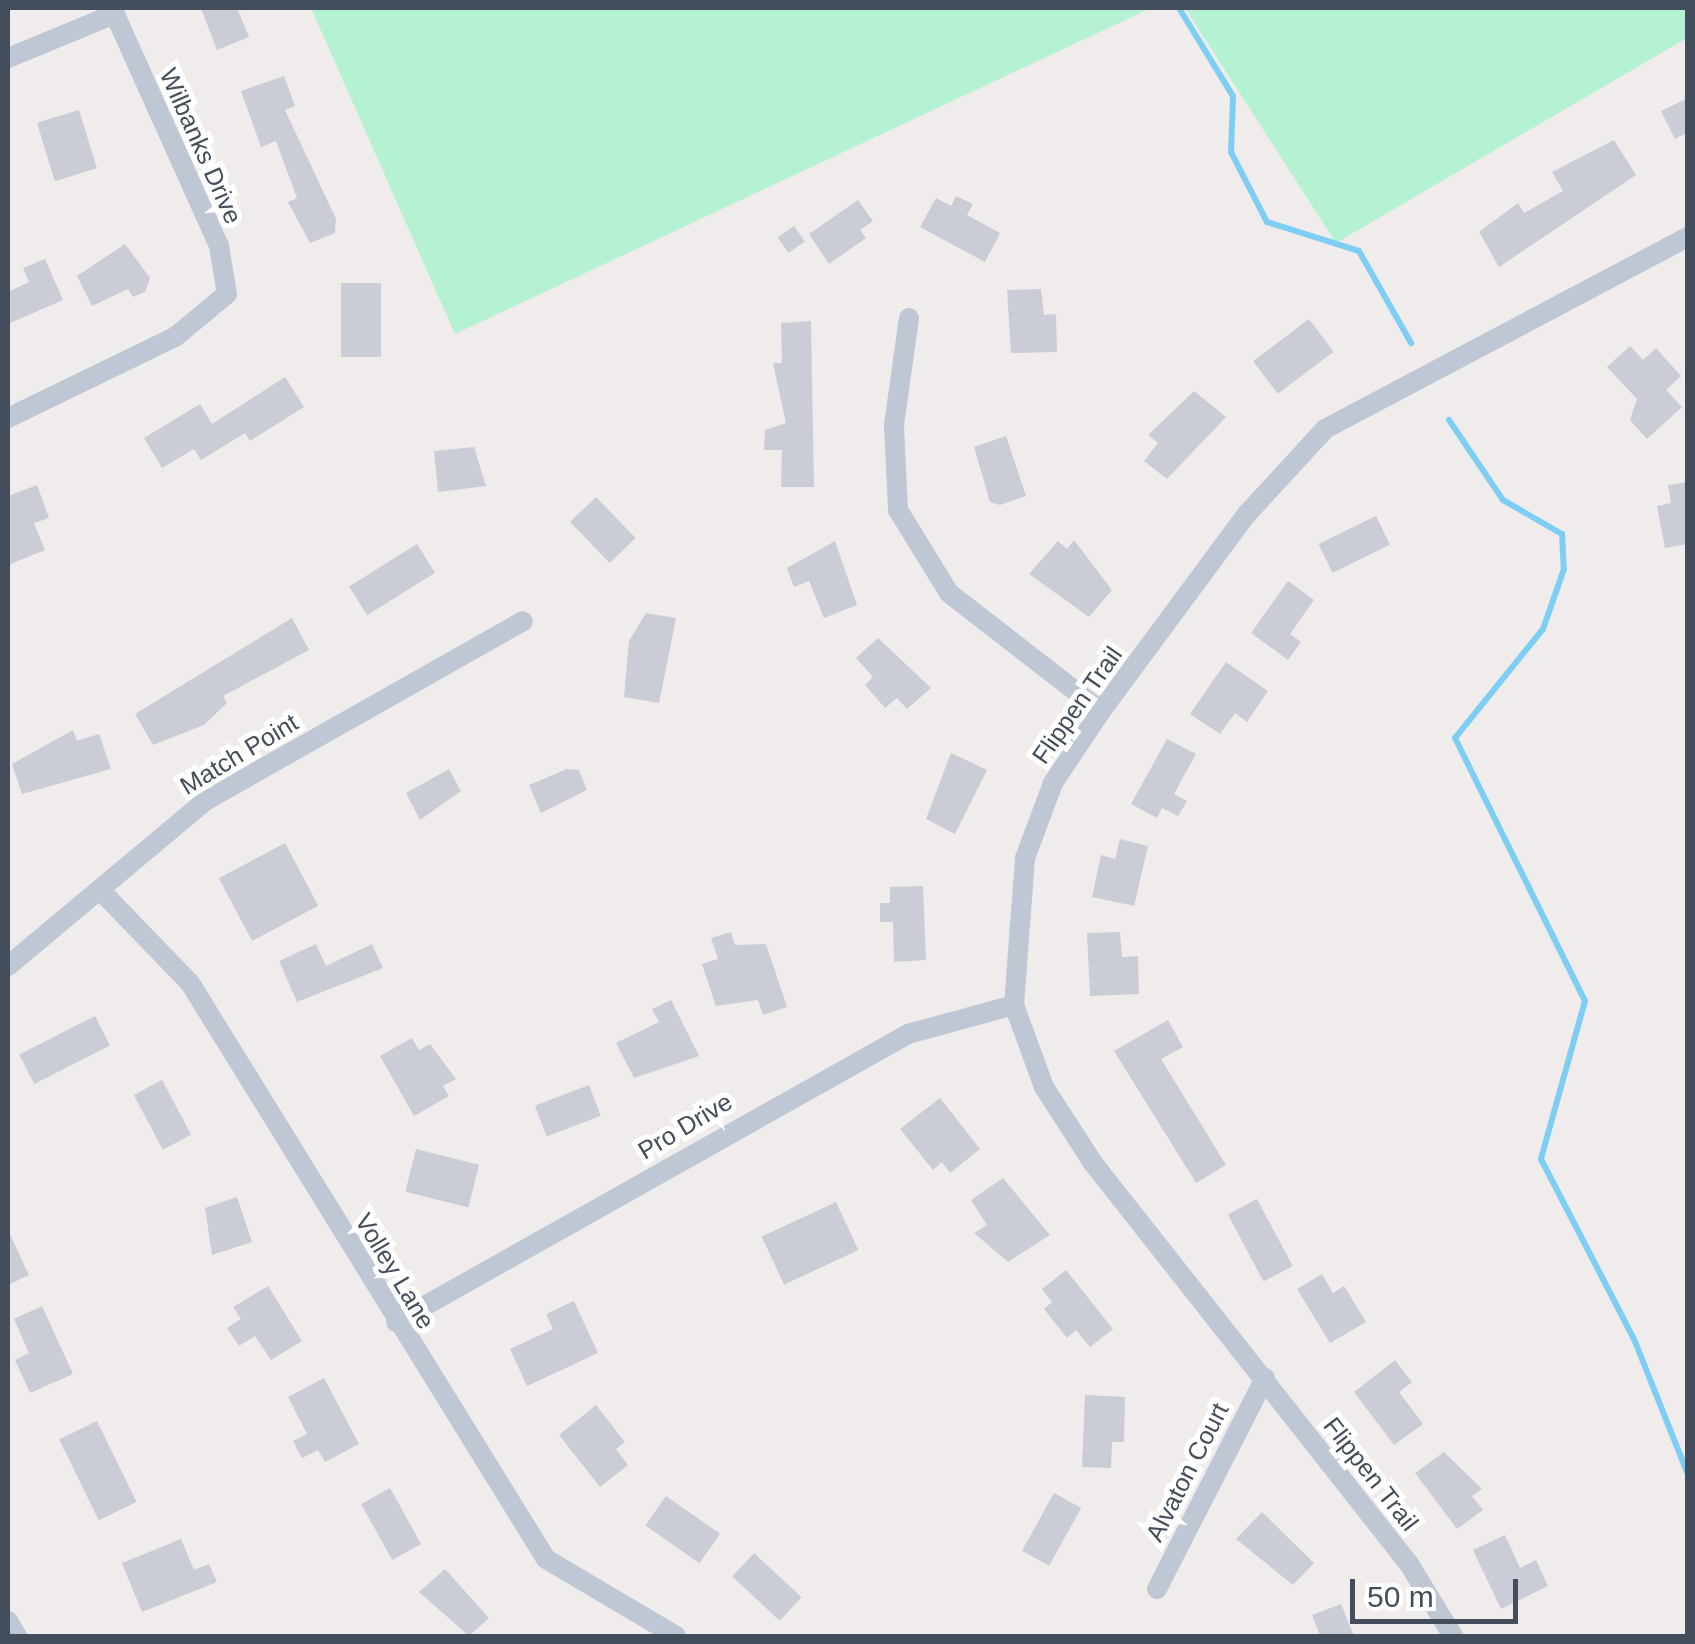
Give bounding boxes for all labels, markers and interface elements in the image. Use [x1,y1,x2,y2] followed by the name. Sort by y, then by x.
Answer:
[153,64,249,228] street label: Wilbanks Drive
[1026,640,1128,770] street label: Flippen Trail
[175,707,303,801] street label: Match Point
[633,1086,737,1166] street label: Pro Drive
[349,1208,441,1334] street label: Volley Lane
[1139,1398,1235,1546] street label: Alvaton Court
[1317,1411,1425,1537] street label: Flippen Trail
[1355,1559,1522,1621] scale bar
[1367,1580,1434,1613] text: 50 m

